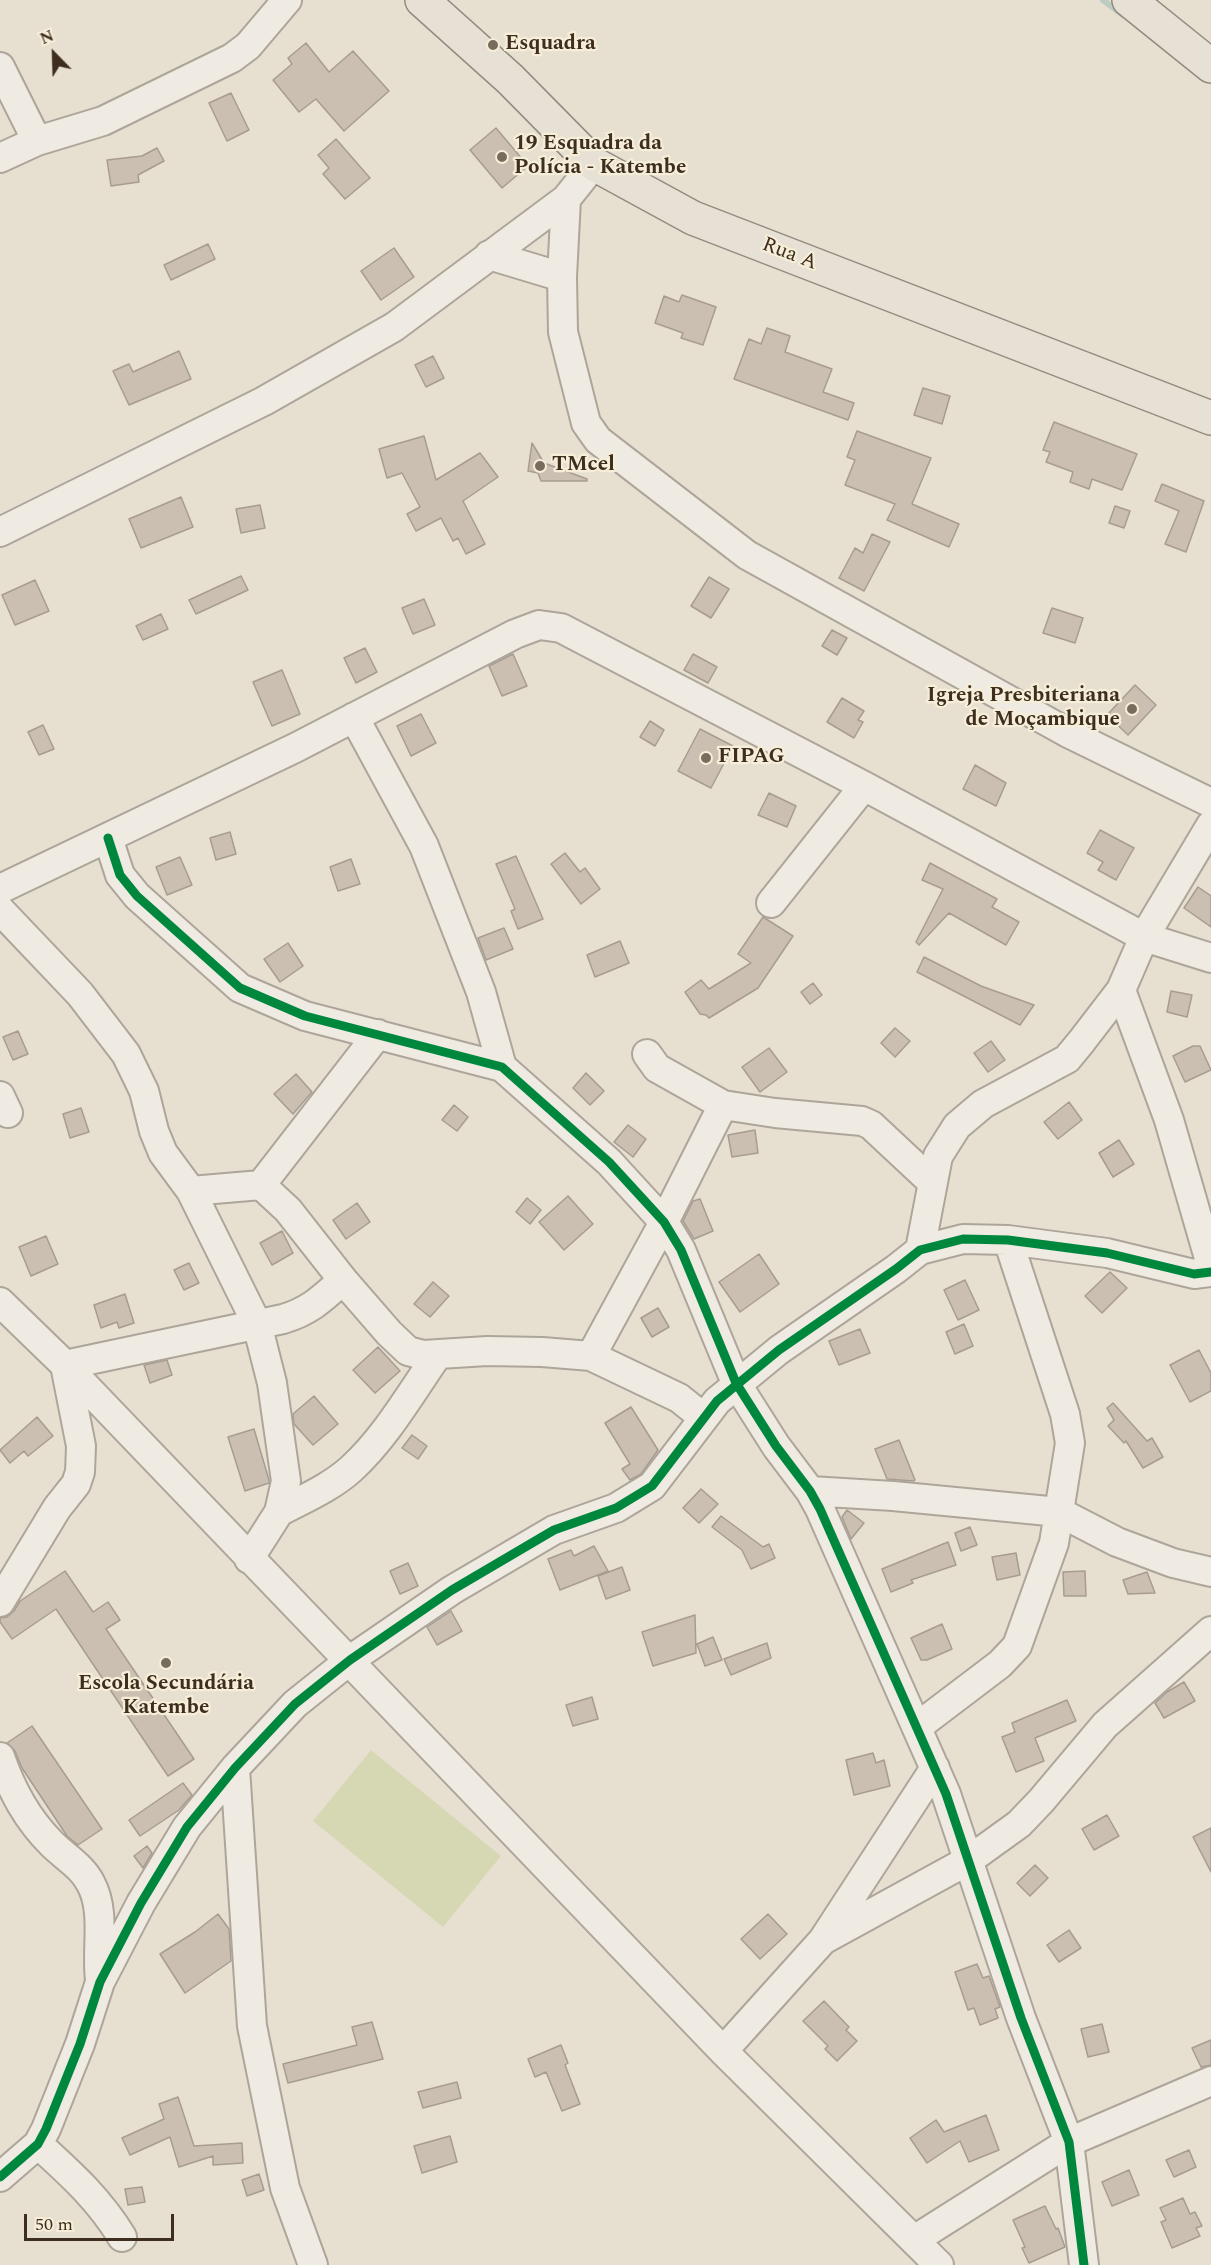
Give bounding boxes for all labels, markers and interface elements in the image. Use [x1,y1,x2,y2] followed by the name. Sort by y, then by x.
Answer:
[24,24,84,84] north arrow
[36,24,58,51] text: N
[505,32,596,58] place label: Esquadra
[486,38,500,52] marker: Esquadra
[514,132,686,182] place label: 19 Esquadra da Polícia - Katembe
[495,150,509,164] marker: 19 Esquadra da Polícia - Katembe
[758,233,820,277] street label: Rua A
[552,453,615,479] place label: TMcel
[533,459,547,473] marker: TMcel
[927,684,1120,734] place label: Igreja Presbiteriana de Moçambique
[1125,702,1139,716] marker: Igreja Presbiteriana de Moçambique
[718,745,784,771] place label: FIPAG
[699,751,713,765] marker: FIPAG
[159,1656,173,1670] marker: Escola Secundária Katembe
[78,1672,254,1722] place label: Escola Secundária Katembe
[27,2202,177,2240] scale bar
[35,2211,73,2238] text: 50 m

